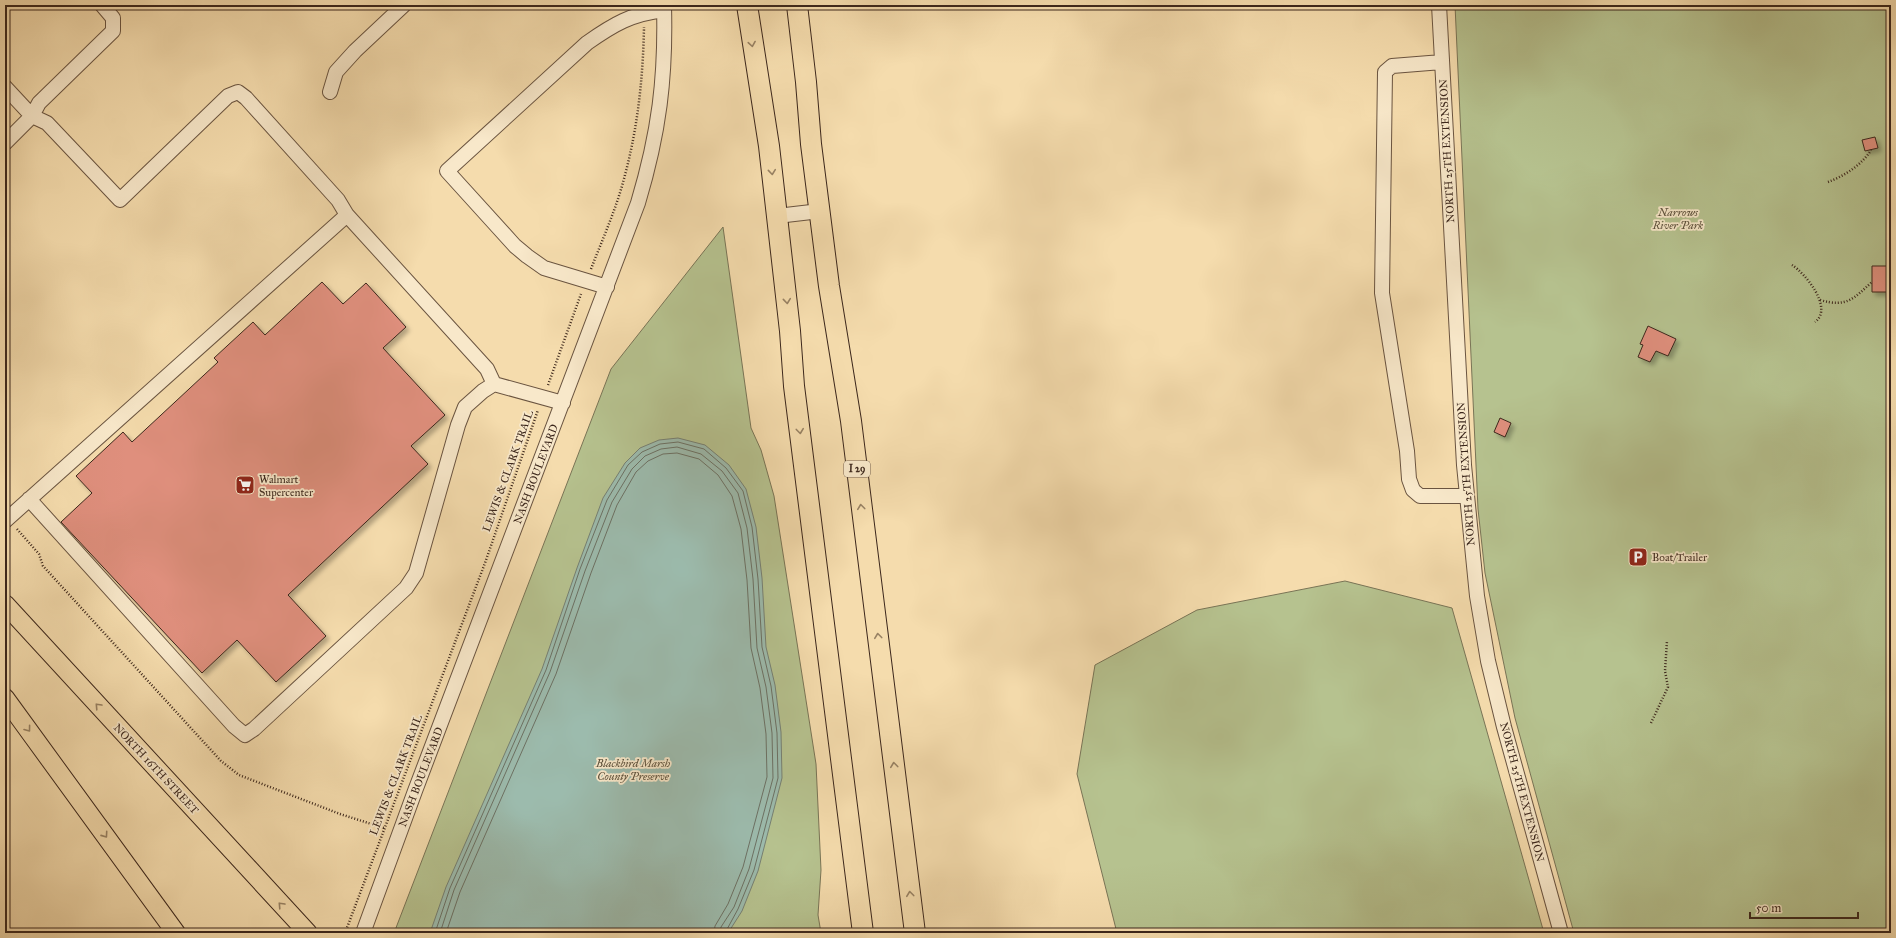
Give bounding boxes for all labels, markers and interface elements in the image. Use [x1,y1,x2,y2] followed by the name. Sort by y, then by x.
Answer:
[747,41,756,47] one-way arrow
[1437,79,1457,223] street label: NORTH 25TH EXTENSION
[767,169,776,175] one-way arrow
[1652,206,1703,232] park label: Narrows River Park
[782,298,791,304] one-way arrow
[1454,402,1478,546] street label: NORTH 25TH EXTENSION
[480,409,536,533] street label: LEWIS & CLARK TRAIL
[511,422,561,526] street label: NASH BOULEVARD
[795,428,804,434] one-way arrow
[844,461,870,477] road number: I 29
[259,473,314,499] place label: Walmart Supercenter
[234,474,256,496] supermarket icon: Walmart Supercenter
[857,504,866,510] one-way arrow
[1627,546,1649,568] parking icon: Boat/Trailer
[1652,551,1708,564] place label: Boat/Trailer
[874,633,883,639] one-way arrow
[95,703,103,711] one-way arrow
[367,713,425,837] street label: LEWIS & CLARK TRAIL
[111,721,202,817] street label: NORTH 16TH STREET
[1497,721,1547,863] street label: NORTH 25TH EXTENSION
[23,725,30,732] one-way arrow
[396,725,446,829] street label: NASH BOULEVARD
[595,757,671,783] park label: Blackbird Marsh County Preserve
[890,762,899,768] one-way arrow
[100,830,107,837] one-way arrow
[906,891,915,897] one-way arrow
[1750,894,1858,920] scale bar
[1756,901,1781,915] text: 50 m
[279,902,286,909] one-way arrow

